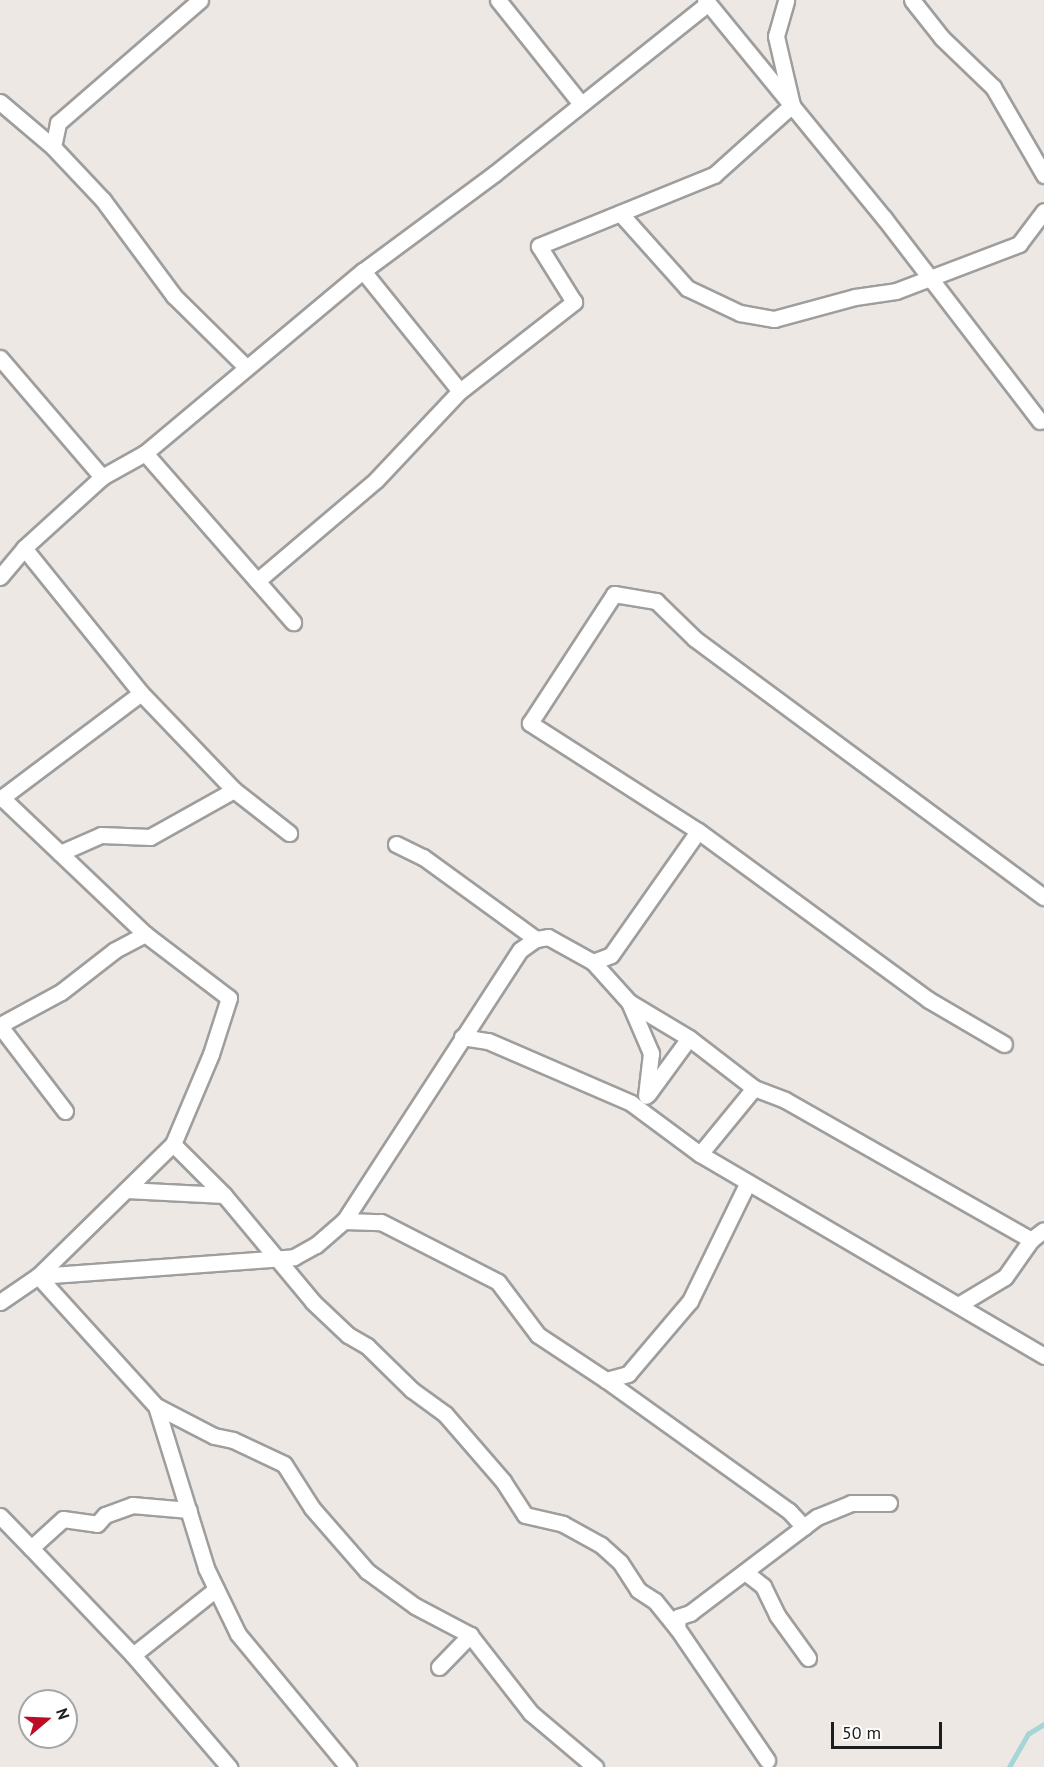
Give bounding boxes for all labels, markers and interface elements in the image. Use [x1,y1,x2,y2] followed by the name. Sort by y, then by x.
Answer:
[18,1689,78,1749] north arrow
[52,1706,74,1722] text: N
[834,1710,945,1748] scale bar
[842,1721,881,1744] text: 50 m

